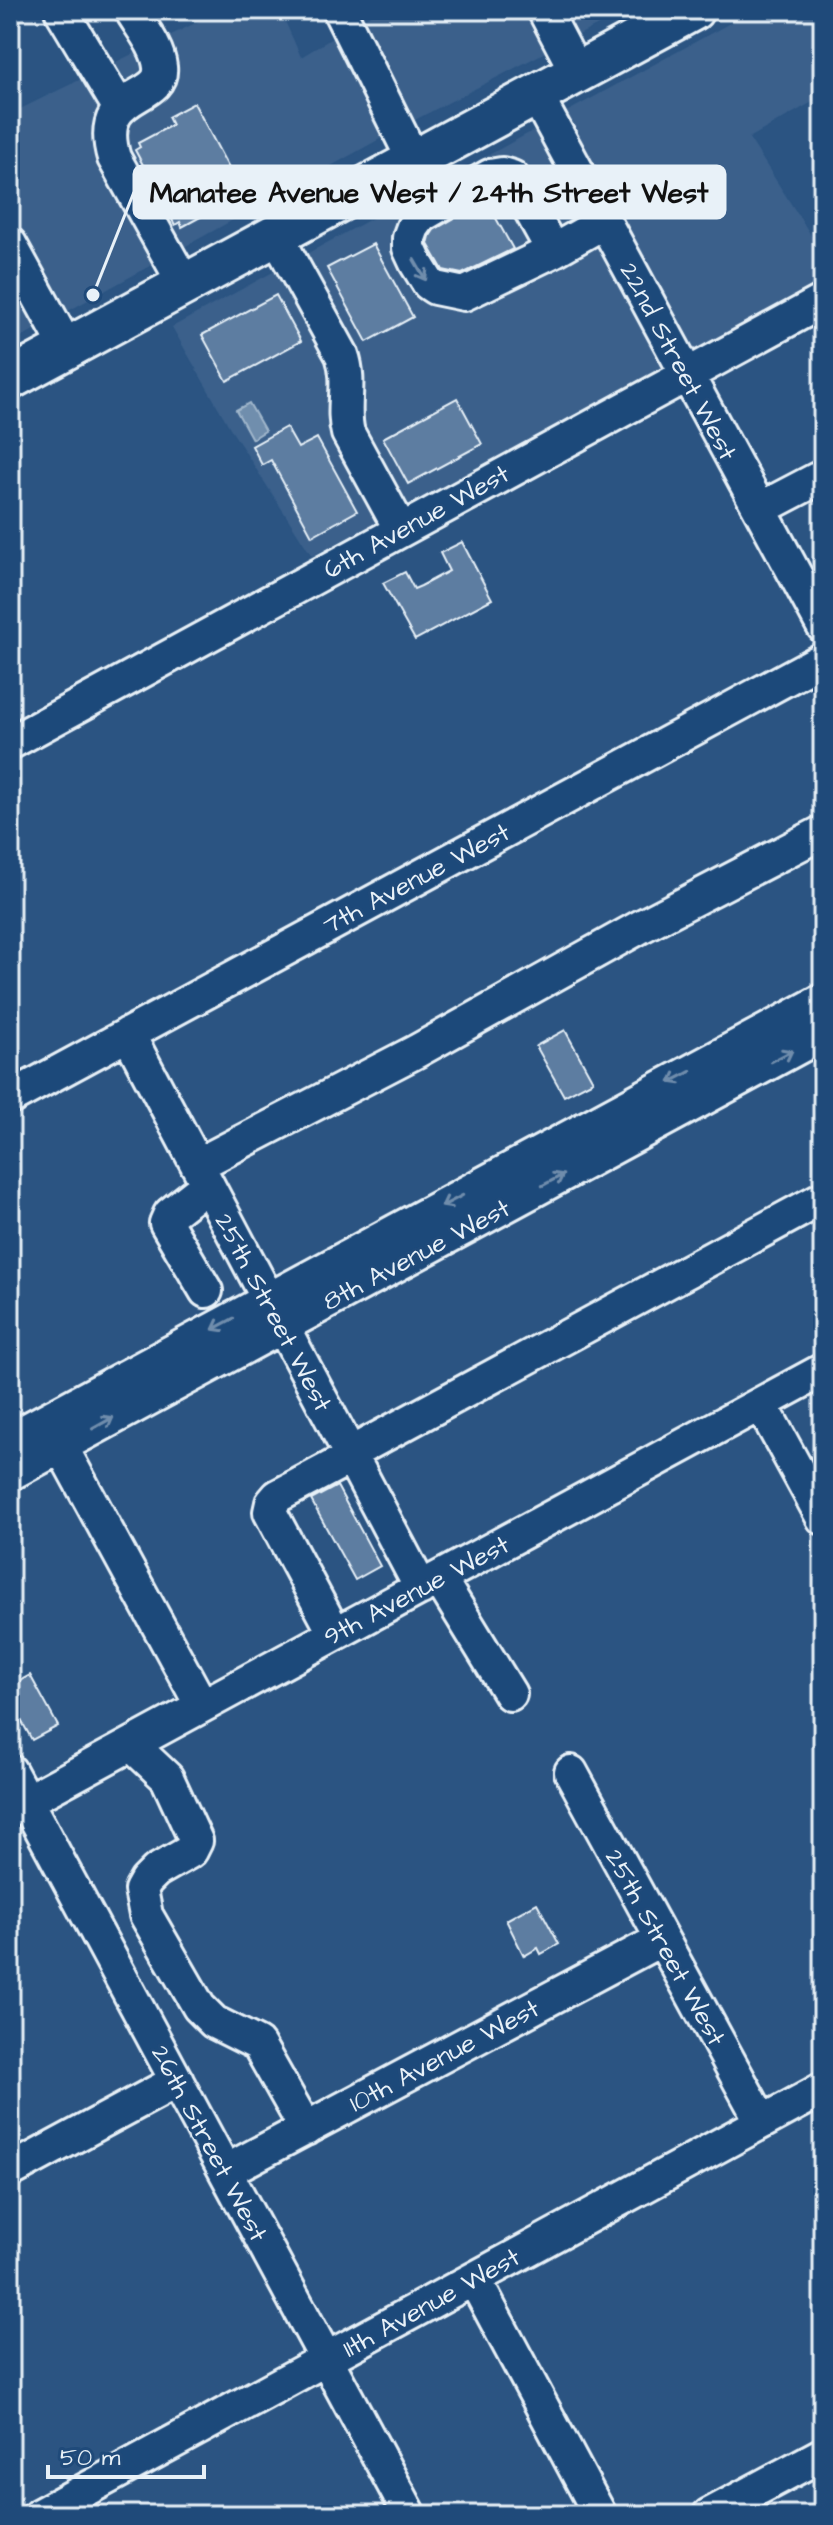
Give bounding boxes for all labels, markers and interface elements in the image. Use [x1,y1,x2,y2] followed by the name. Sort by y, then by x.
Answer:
[134,166,725,218] callout: Manatee Avenue West / 24th Street West
[150,174,709,213] text: Manatee Avenue West / 24th Street West
[611,256,746,467] street label: 22nd Street West
[413,257,428,281] one-way arrow
[317,456,516,588] street label: 6th Avenue West
[317,814,517,943] street label: 7th Avenue West
[770,1048,794,1064] one-way arrow
[669,1070,693,1086] one-way arrow
[541,1171,565,1187] one-way arrow
[316,1190,517,1320] street label: 8th Avenue West
[440,1193,464,1209] one-way arrow
[206,1207,341,1418] street label: 25th Street West
[212,1317,235,1333] one-way arrow
[91,1415,114,1431] one-way arrow
[317,1527,516,1655] street label: 9th Avenue West
[596,1843,734,2053] street label: 25th Street West
[343,1990,546,2121] street label: 10th Avenue West
[142,2039,276,2248] street label: 26th Street West
[336,2239,527,2366] street label: 11th Avenue West
[48,2429,204,2479] scale bar
[60,2441,121,2475] text: 50 m

